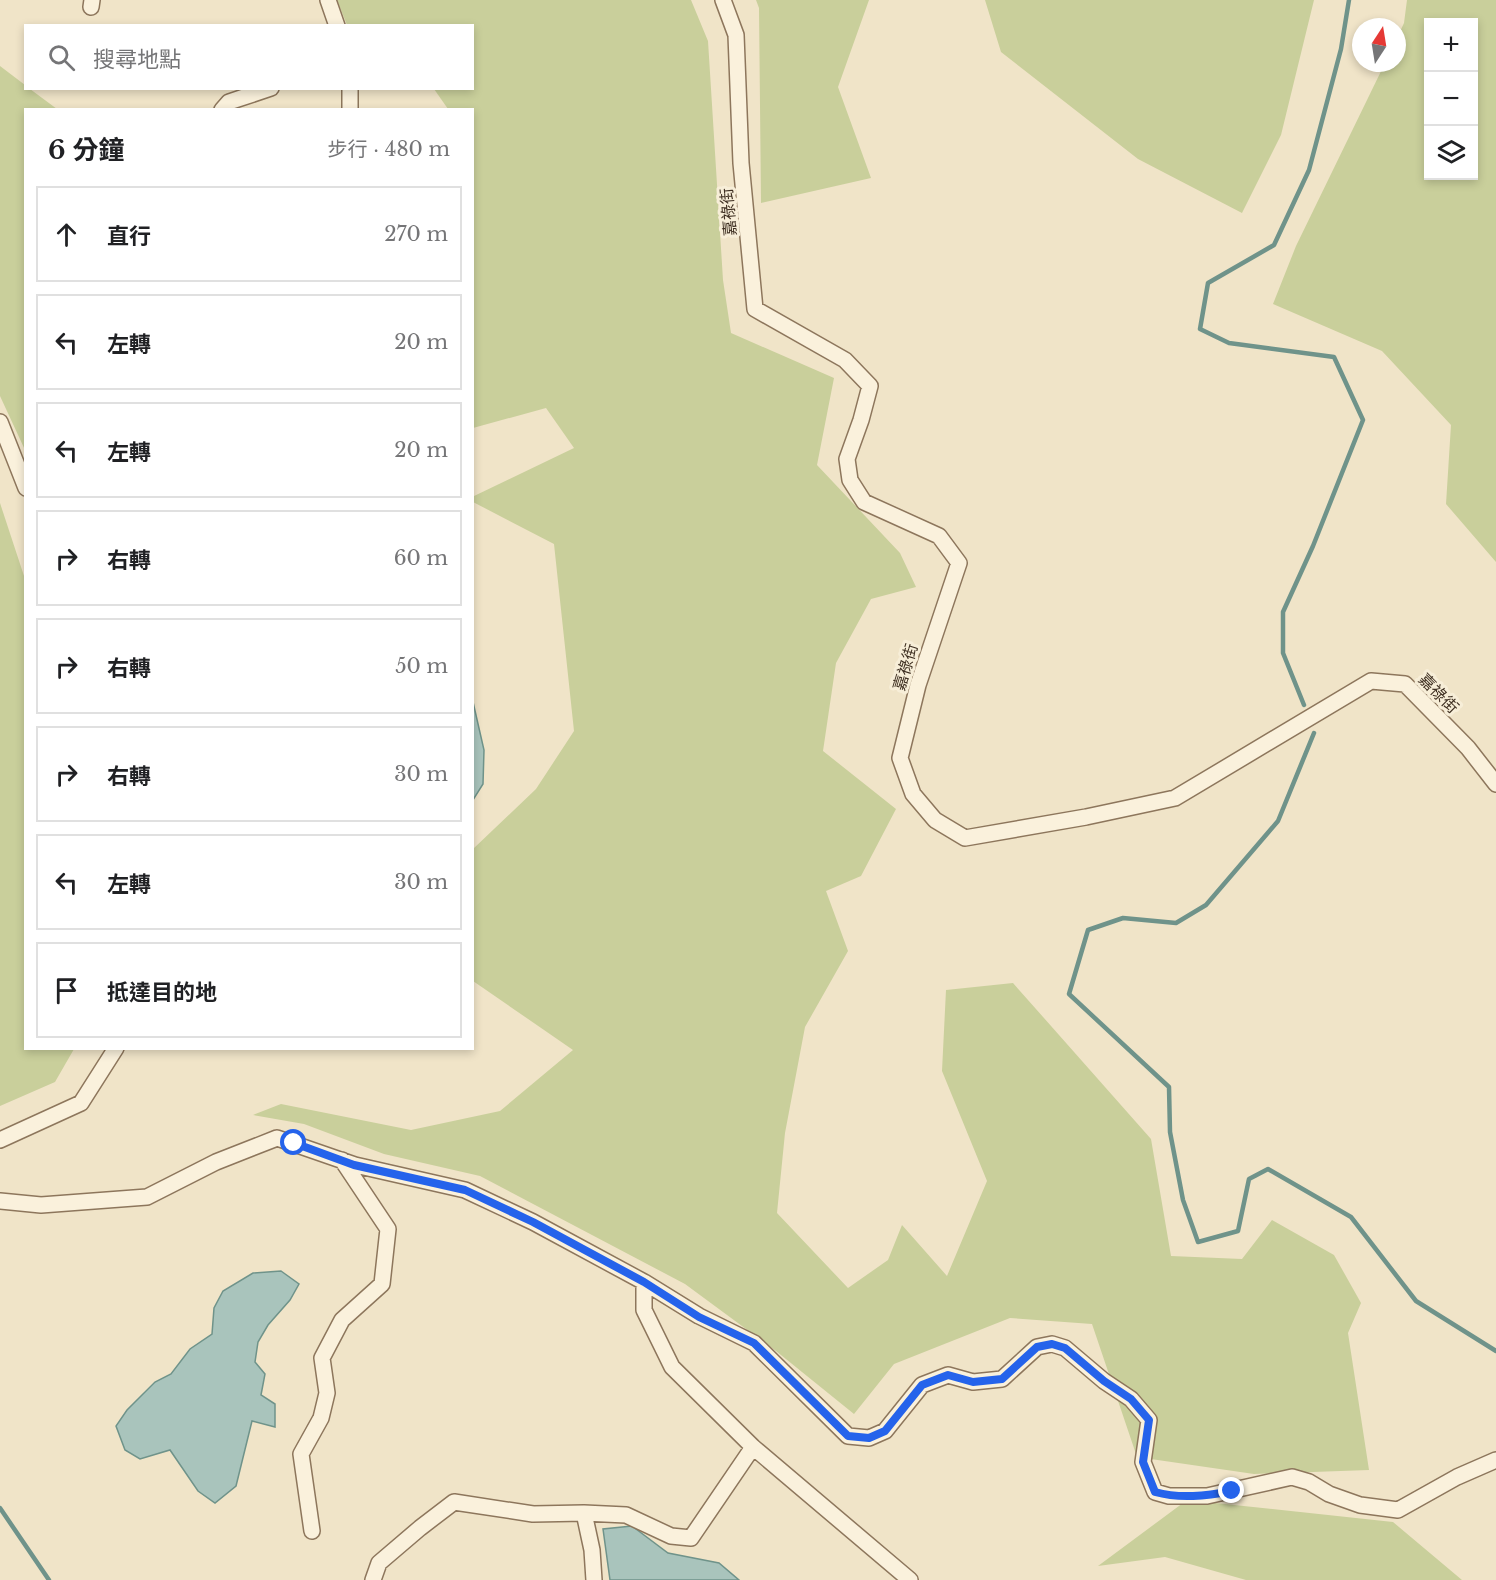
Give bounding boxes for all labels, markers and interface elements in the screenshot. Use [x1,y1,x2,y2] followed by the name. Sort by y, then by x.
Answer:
[1352,18,1406,72] north arrow
[1424,18,1478,180] map controls
[1424,18,1478,72] button: +
[24,24,474,90] search box
[45,41,78,74] icon: search
[93,46,181,73] text: 搜尋地點
[1424,72,1478,126] button: −
[1424,126,1478,180] button: layers
[48,134,124,166] text: 6 分鐘
[328,137,450,161] text: 步行 · 480 m
[716,187,740,237] street label: 嘉祿街
[50,218,83,251] icon: ahead
[384,222,448,246] text: 270 m
[107,223,151,250] text: 直行
[50,326,83,359] icon: left
[394,330,448,354] text: 20 m
[107,331,151,358] text: 左轉
[50,434,83,467] icon: left
[394,438,448,462] text: 20 m
[107,439,151,466] text: 左轉
[50,542,83,575] icon: right
[394,546,448,570] text: 60 m
[107,547,151,574] text: 右轉
[888,641,922,693] street label: 嘉祿街
[50,650,83,683] icon: right
[395,654,448,678] text: 50 m
[107,655,151,682] text: 右轉
[1415,669,1463,717] street label: 嘉祿街
[50,758,83,791] icon: right
[394,762,448,786] text: 30 m
[107,763,151,790] text: 右轉
[50,866,83,899] icon: left
[394,870,448,894] text: 30 m
[107,871,151,898] text: 左轉
[50,974,83,1007] icon: arrive
[107,979,217,1006] text: 抵達目的地
[280,1129,306,1155] route start
[1218,1477,1244,1503] route end

